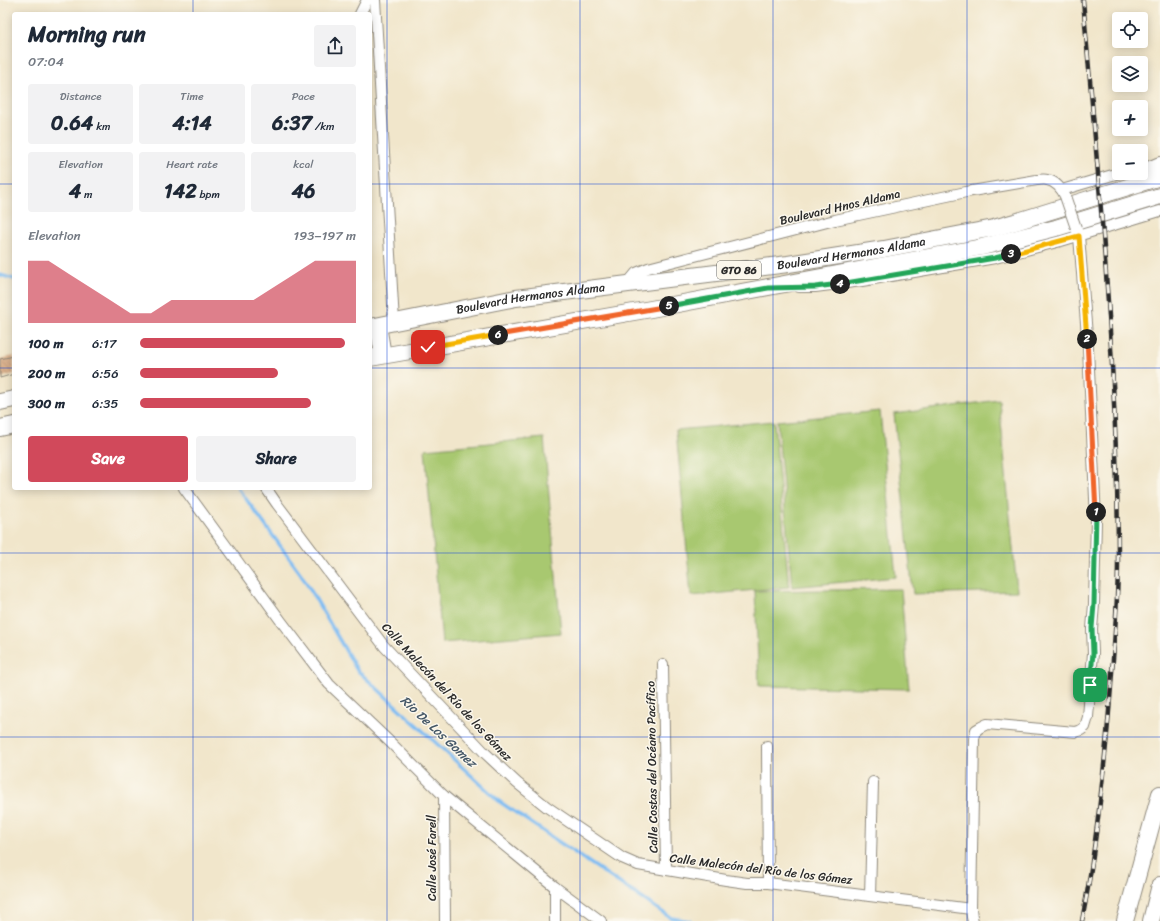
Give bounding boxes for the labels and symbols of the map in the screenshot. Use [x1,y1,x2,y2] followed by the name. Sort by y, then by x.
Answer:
[777,182,903,232] street label: Boulevard Hnos Aldama
[776,230,927,276] street label: Boulevard Hermanos Aldama
[1001,244,1021,264] pin: 3
[717,261,761,279] road number: GTO 86
[830,274,850,294] pin: 4
[454,276,606,321] street label: Boulevard Hermanos Aldama
[659,296,679,316] pin: 5
[488,325,508,345] pin: 6
[1077,329,1097,349] pin: 2
[411,330,445,364] pin
[1086,502,1106,522] pin: 1
[376,617,518,767] street label: Calle Malecón del Río de los Gómez
[1073,668,1107,702] pin
[639,681,664,853] street label: Calle Costas del Océano Pacífico
[395,690,484,774] water label: Rio De Los Gomez
[421,814,443,901] street label: Calle José Farell
[668,847,854,891] street label: Calle Malecón del Río de los Gómez

